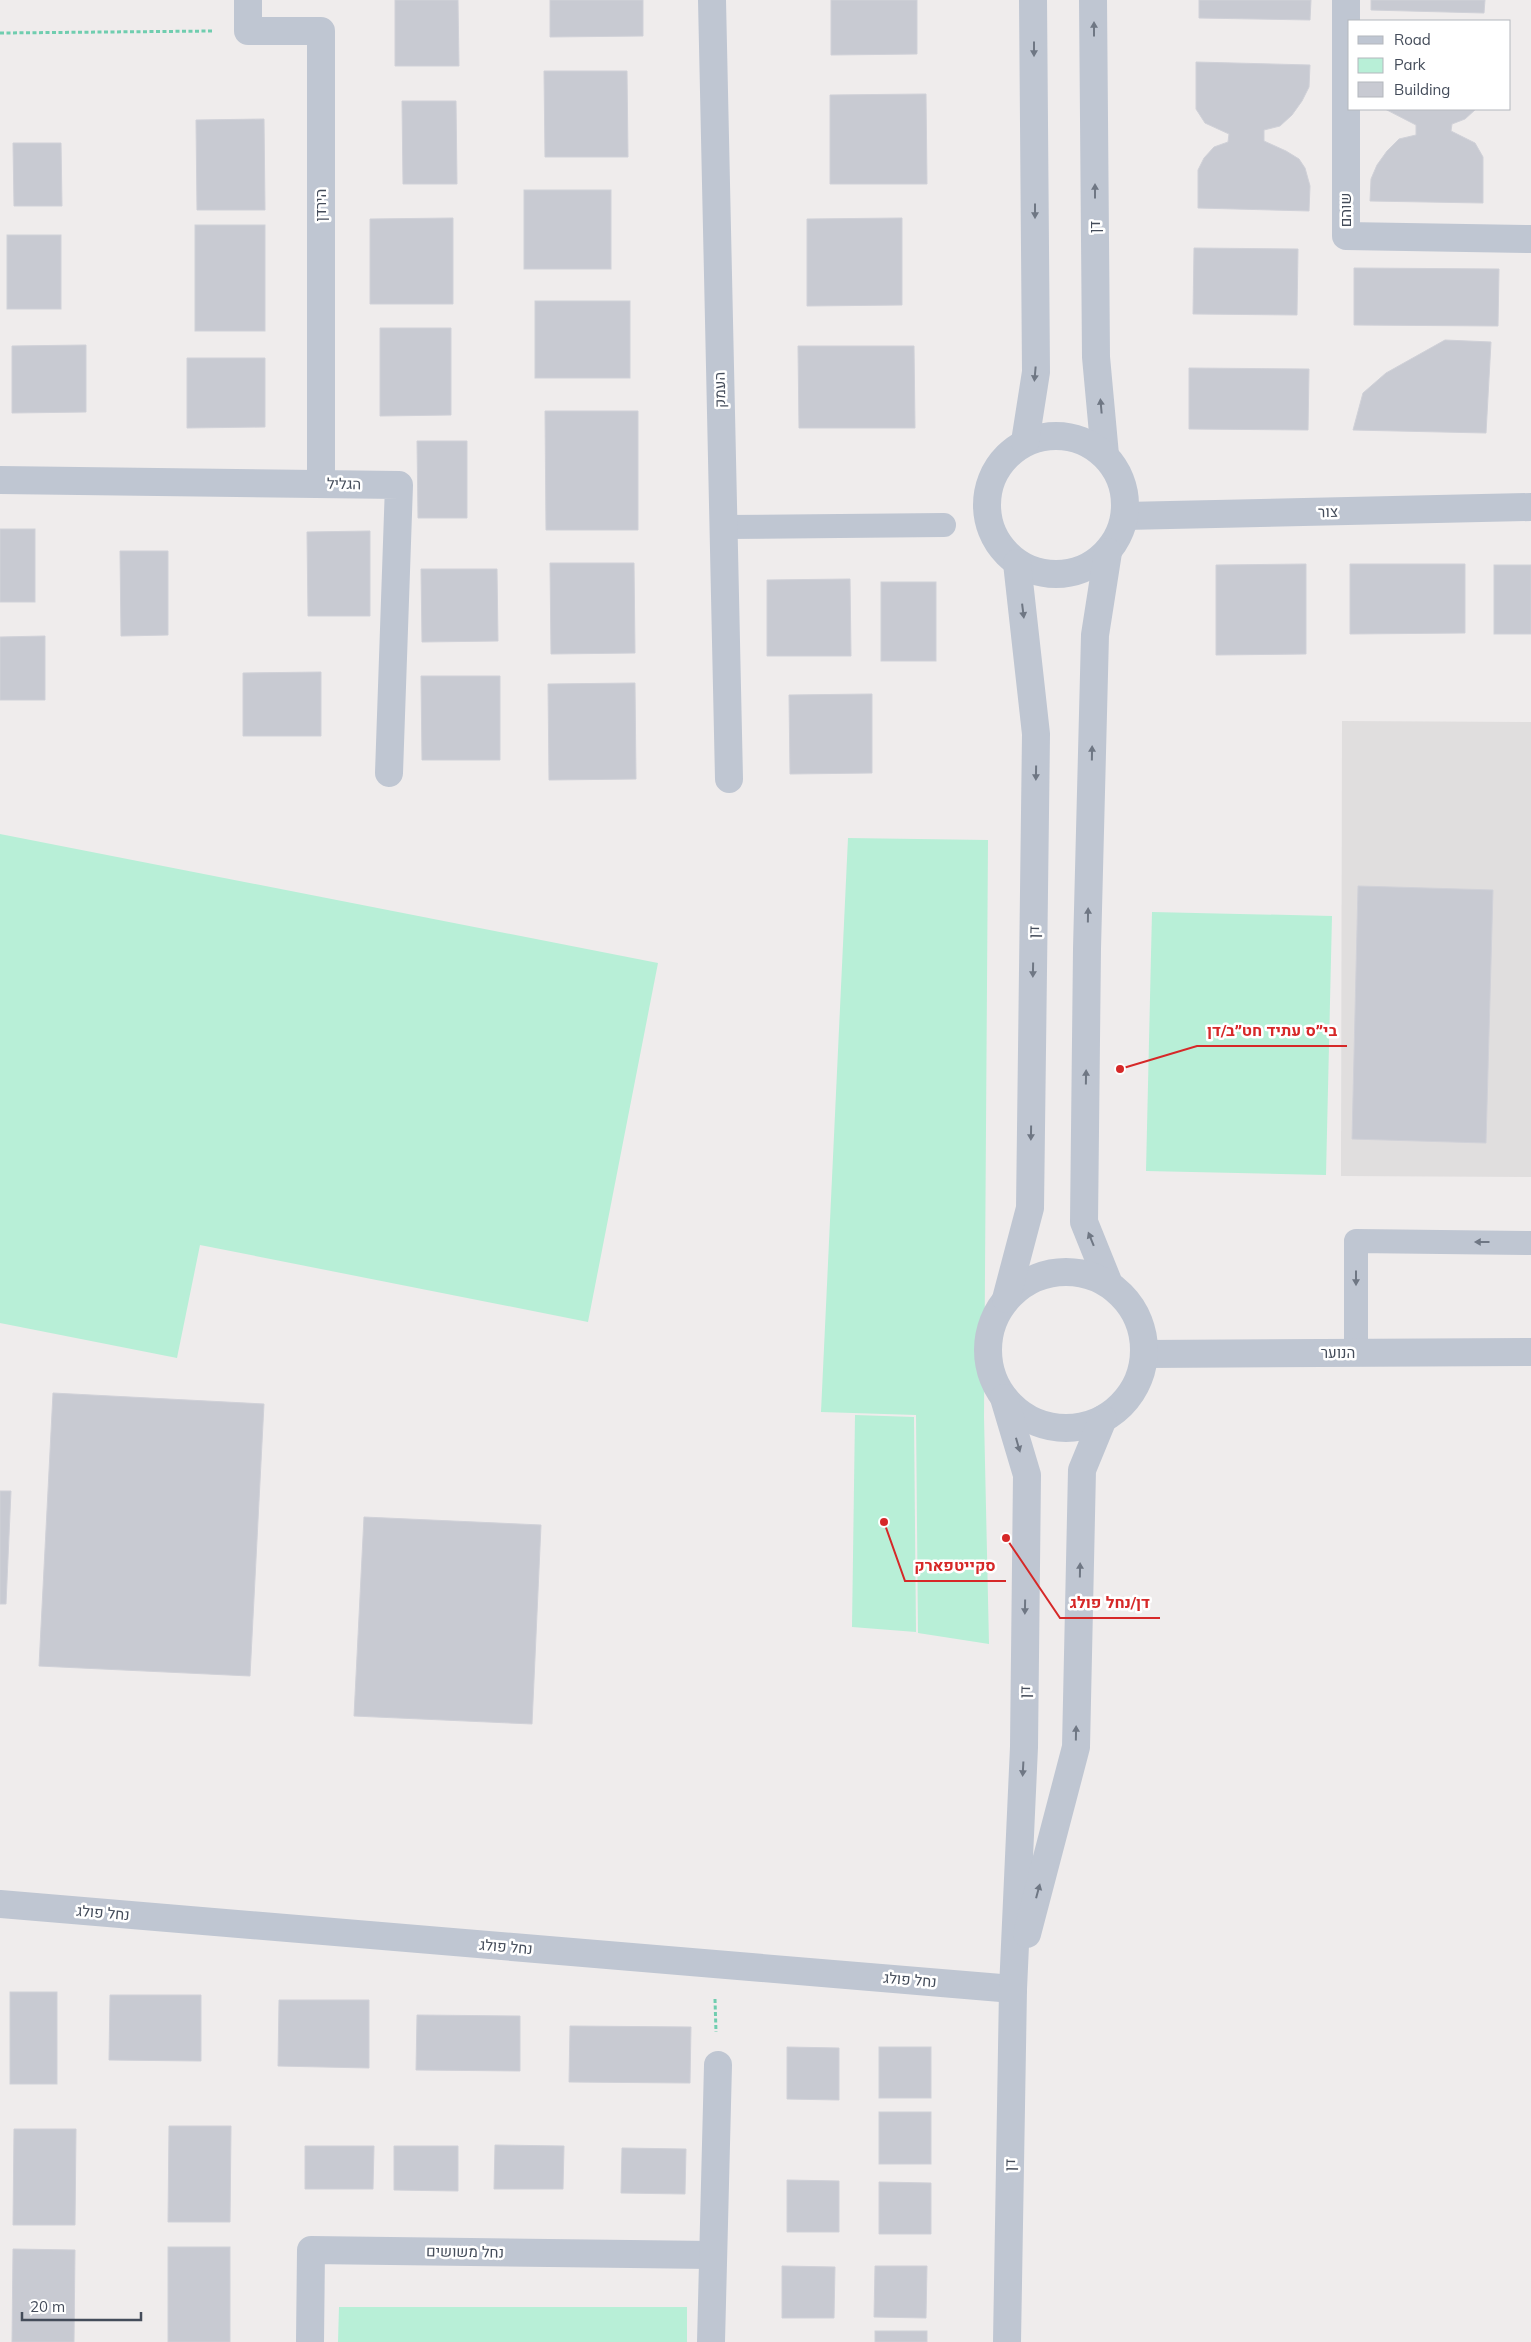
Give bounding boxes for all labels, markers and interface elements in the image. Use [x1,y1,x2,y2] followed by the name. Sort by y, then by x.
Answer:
[1090,20,1098,36] one-way arrow
[1348,20,1511,110] legend
[1394,30,1431,49] text: Road
[1030,41,1038,57] one-way arrow
[1394,55,1426,74] text: Park
[1394,80,1450,99] text: Building
[1091,183,1099,199] one-way arrow
[311,189,330,221] street label: הירדן
[1336,193,1355,227] street label: שוהם
[1031,203,1039,219] one-way arrow
[1085,221,1104,233] street label: דן
[1031,366,1039,382] one-way arrow
[710,372,729,408] street label: העמק
[1097,398,1105,414] one-way arrow
[327,474,361,493] street label: הגליל
[1318,502,1338,521] street label: צור
[1019,603,1027,619] one-way arrow
[1088,744,1096,760] one-way arrow
[1031,765,1039,781] one-way arrow
[1084,907,1092,923] one-way arrow
[1024,926,1043,938] street label: דן
[1029,963,1037,979] one-way arrow
[1197,1015,1347,1046] callout: בי״ס עתיד חט״ב/דן
[1207,1020,1337,1040] text: בי״ס עתיד חט״ב/דן
[1082,1069,1090,1085] one-way arrow
[1027,1125,1035,1141] one-way arrow
[1086,1232,1094,1246] one-way arrow
[1474,1238,1490,1246] one-way arrow
[1352,1270,1360,1286] one-way arrow
[1321,1343,1355,1362] street label: הנוער
[1014,1438,1022,1453] one-way arrow
[905,1550,1006,1581] callout: סקייטפארק
[914,1555,996,1575] text: סקייטפארק
[1076,1562,1084,1578] one-way arrow
[1060,1587,1160,1618] callout: דן/נחל פולג
[1070,1592,1150,1612] text: דן/נחל פולג
[1021,1599,1029,1615] one-way arrow
[1015,1686,1034,1698] street label: דן
[1072,1725,1080,1741] one-way arrow
[1019,1761,1027,1777] one-way arrow
[1035,1883,1043,1898] one-way arrow
[76,1901,131,1924] street label: נחל פולג
[479,1935,534,1958] street label: נחל פולג
[883,1968,938,1991] street label: נחל פולג
[1000,2159,1019,2171] street label: דן
[426,2241,504,2262] street label: נחל משושים
[22,2290,141,2322] scale bar
[30,2297,65,2316] text: 20 m

